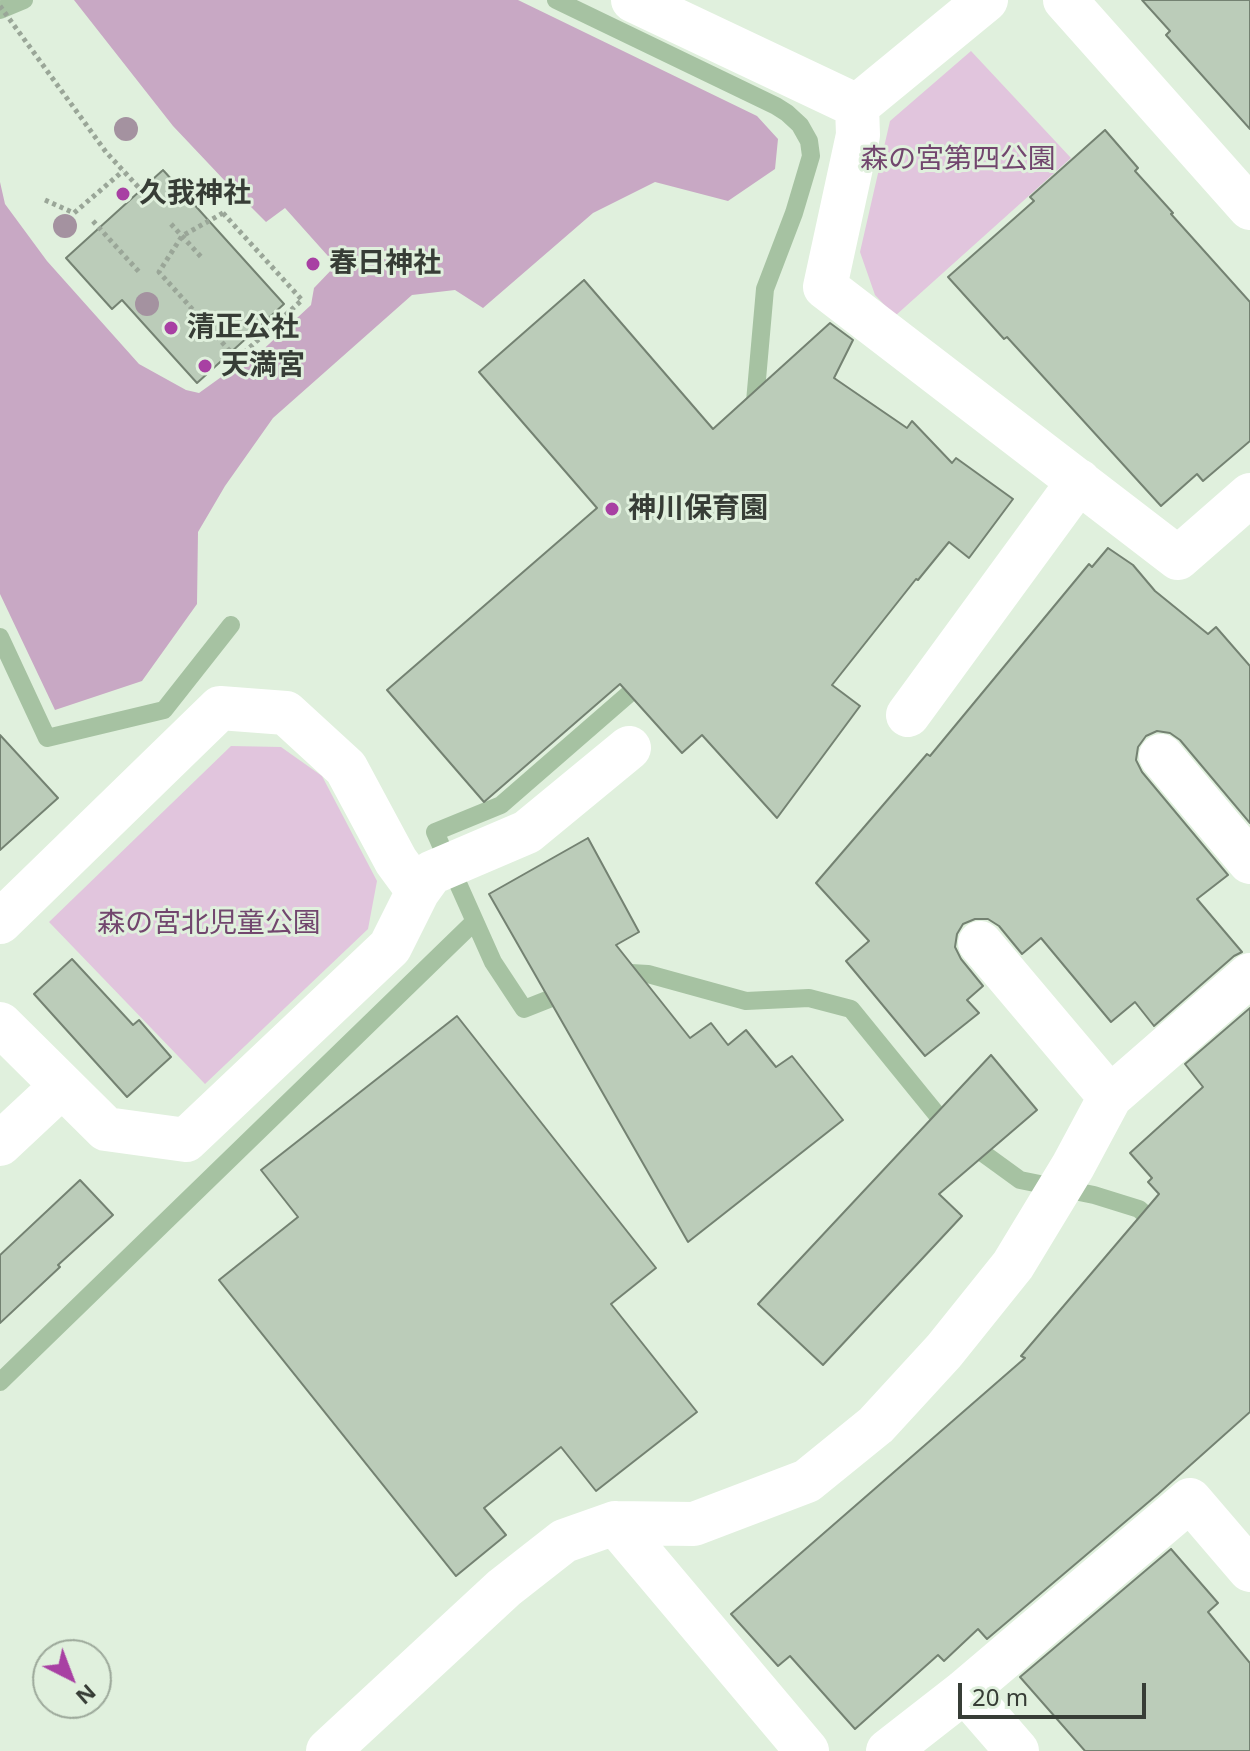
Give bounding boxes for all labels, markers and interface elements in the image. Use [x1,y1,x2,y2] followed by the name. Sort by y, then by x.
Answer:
[860,143,1056,177] park label: 森の宮第四公園
[139,177,251,211] place label: 久我神社
[114,185,132,203] marker: 久我神社
[329,247,441,281] place label: 春日神社
[304,255,322,273] marker: 春日神社
[187,311,299,345] place label: 清正公社
[162,319,180,337] marker: 清正公社
[221,349,305,383] place label: 天満宮
[196,357,214,375] marker: 天満宮
[628,492,768,526] place label: 神川保育園
[603,500,621,518] marker: 神川保育園
[97,907,321,941] park label: 森の宮北児童公園
[32,1639,112,1719] north arrow
[962,1667,1150,1717] scale bar
[70,1678,103,1712] text: N
[972,1680,1028,1713] text: 20 m

